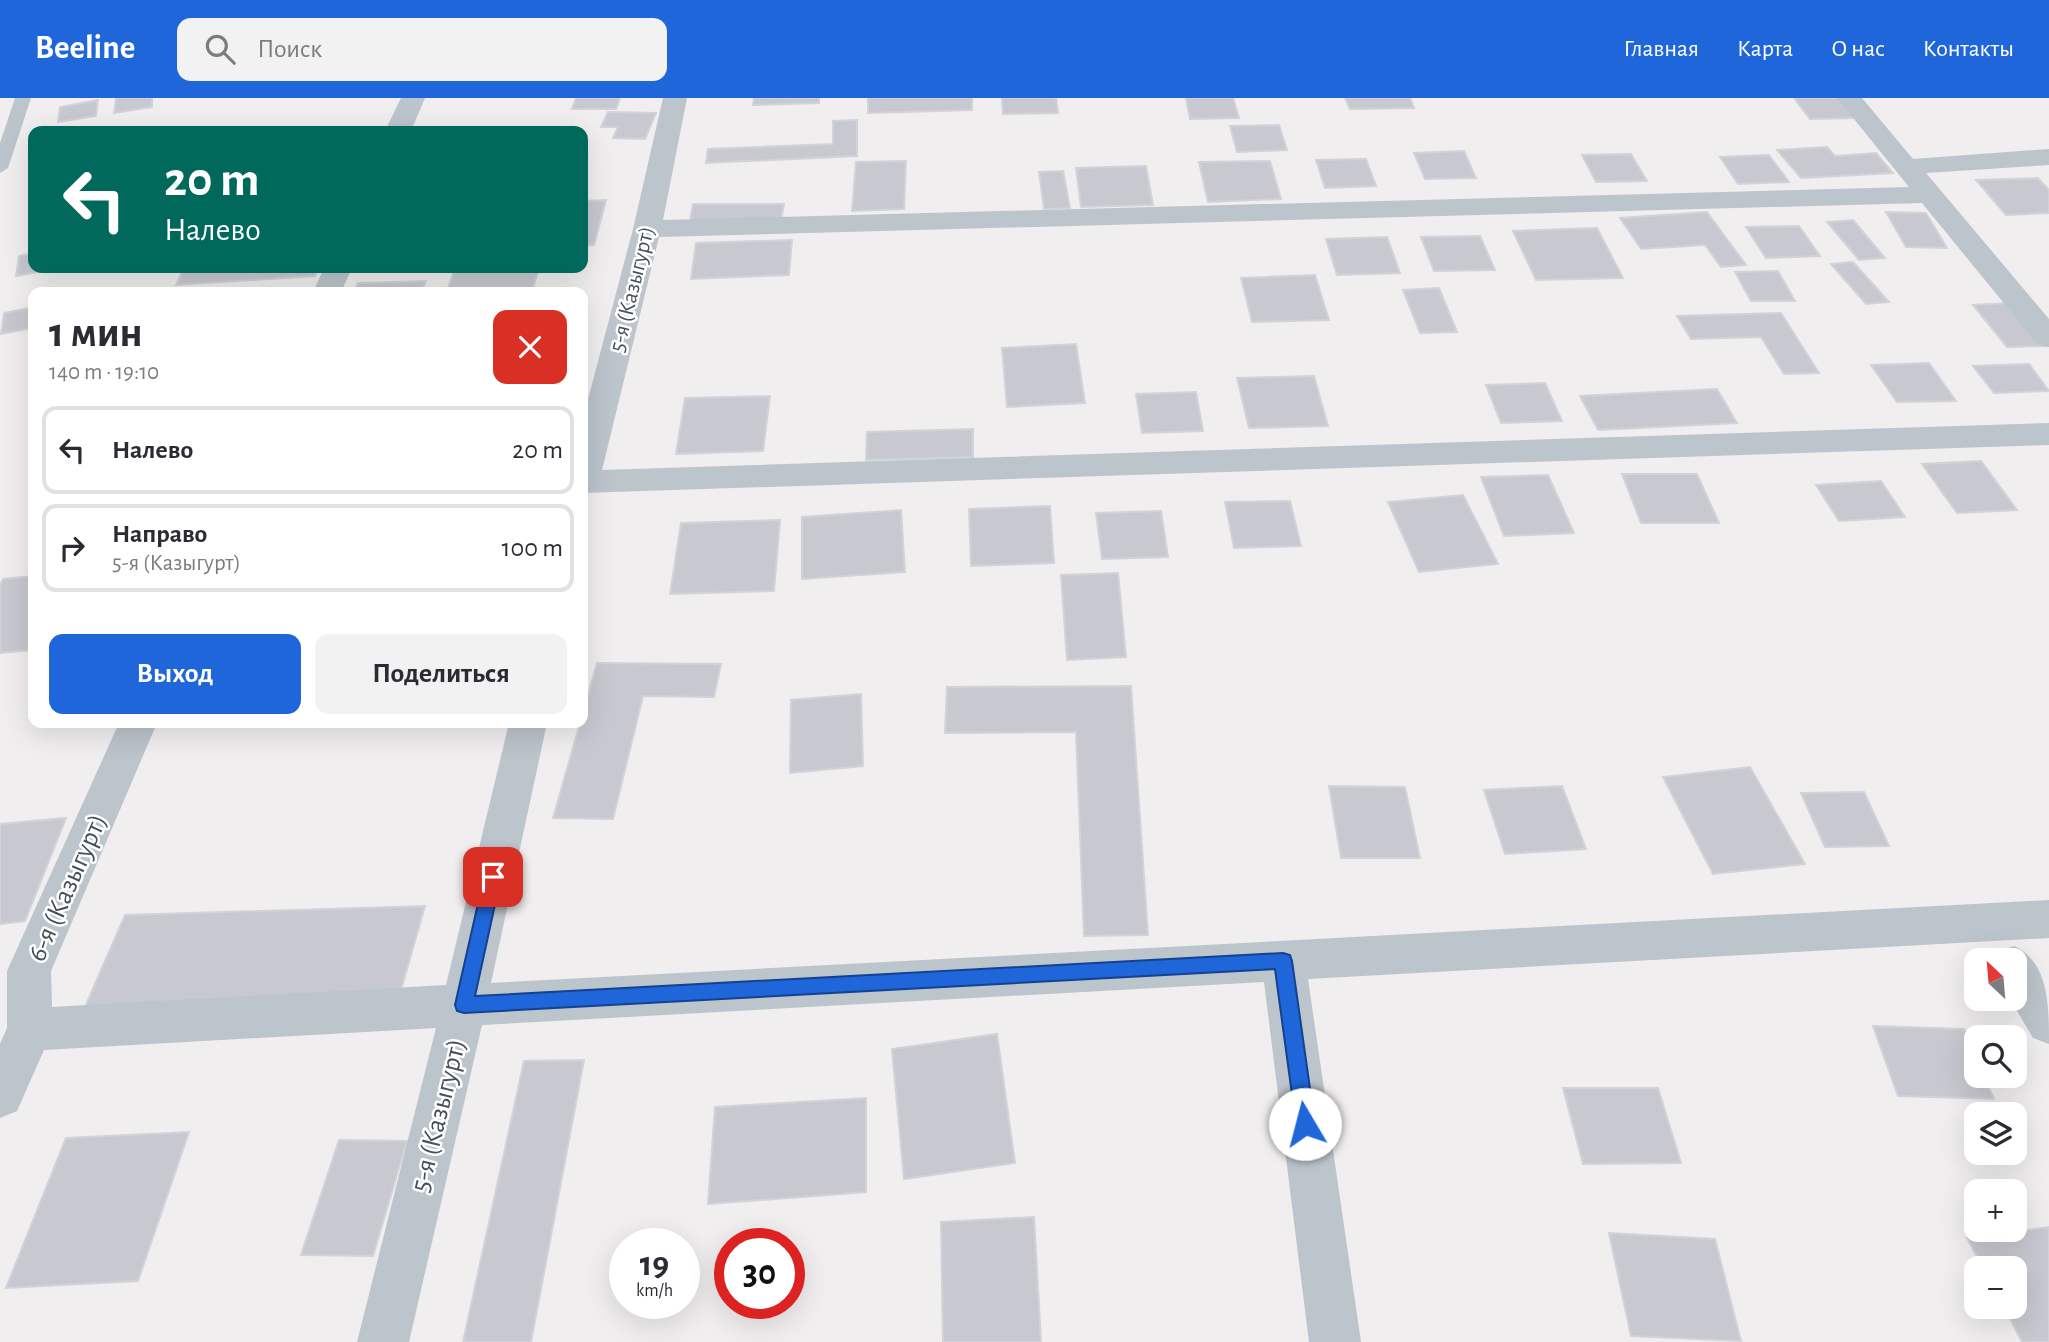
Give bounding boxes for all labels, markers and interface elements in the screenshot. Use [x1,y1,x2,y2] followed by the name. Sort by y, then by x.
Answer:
[177,18,667,81] search box
[201,30,239,68] icon: search
[35,32,135,65] text: Beeline
[257,36,322,62] text: Поиск
[1624,37,1699,61] text: Главная
[1737,37,1793,61] text: Карта
[1831,37,1885,61] text: О нас
[1923,37,2014,61] text: Контакты
[49,154,140,245] icon: left
[164,156,260,205] text: 20 m
[164,214,261,246] text: Налево
[606,224,659,355] street label: 5-я (Казыгурт)
[493,310,567,384] button: close
[49,312,143,354] text: 1 мин
[49,361,159,384] text: 140 m · 19:10
[53,431,91,469] icon: left
[112,437,193,463] text: Налево
[512,437,563,463] text: 20 m
[112,521,207,547] text: Направо
[53,529,91,567] icon: right
[502,535,563,561] text: 100 m
[112,552,241,575] text: 5-я (Казыгурт)
[49,634,301,714] button: Выход
[315,634,567,714] button: Поделиться
[23,810,113,966] street label: 6-я (Казыгурт)
[463,847,523,907] pin
[474,858,512,896] icon: arrive
[1964,948,2026,1012] north arrow
[1964,948,2027,1319] map controls
[1964,1025,2027,1088] button: search
[406,1036,471,1195] street label: 5-я (Казыгурт)
[1268,1087,1342,1161] position arrow
[1964,1102,2027,1165] button: layers
[1964,1179,2027,1242] button: +
[714,1228,805,1319] speed limit sign: 30
[640,1247,669,1282] text: 19
[1964,1256,2027,1319] button: −
[636,1282,673,1300] text: km/h

